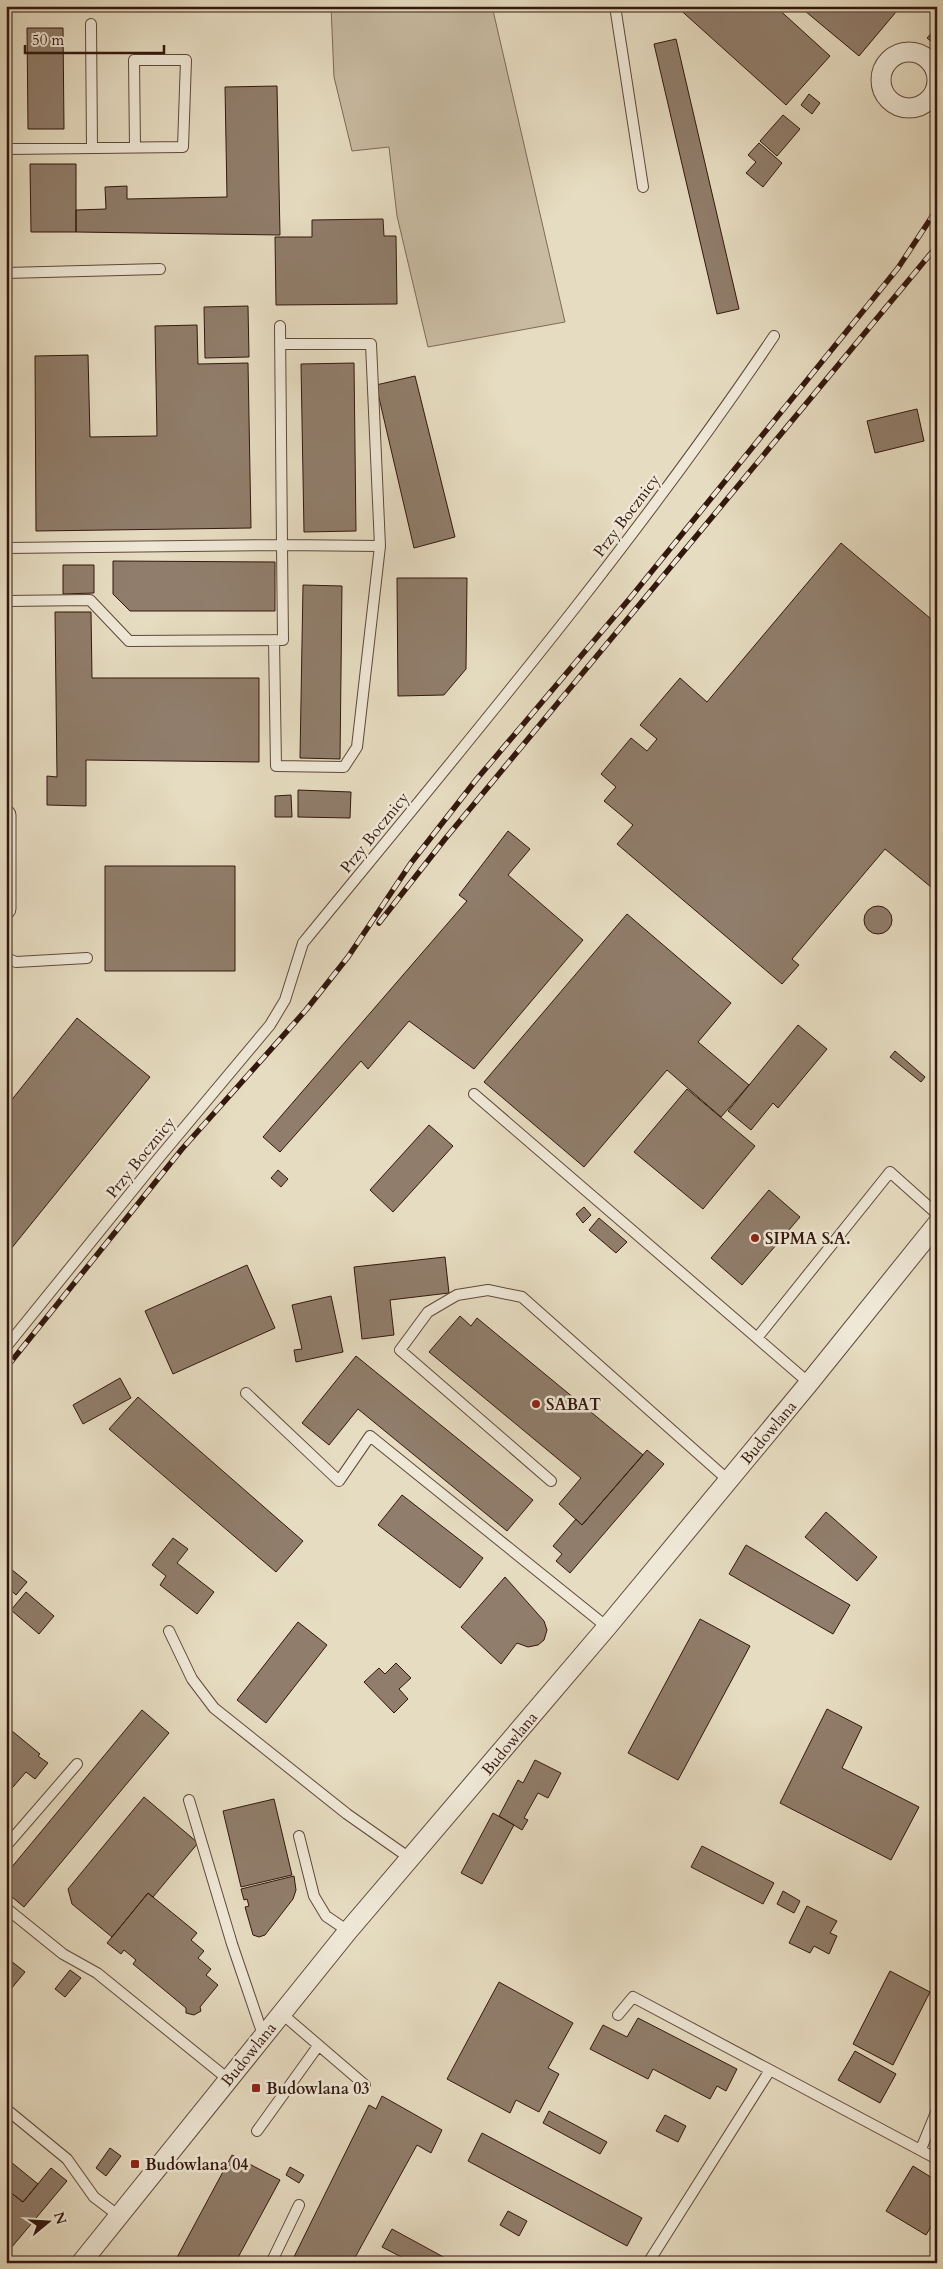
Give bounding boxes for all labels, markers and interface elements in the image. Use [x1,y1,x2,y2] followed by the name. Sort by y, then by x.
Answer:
[25,22,164,54] scale bar
[32,30,64,50] text: 50 m
[588,469,666,562] street label: Przy Bocznicy
[335,787,415,878] street label: Przy Bocznicy
[101,1112,181,1203] street label: Przy Bocznicy
[765,1228,851,1250] place label: SIPMA S.A.
[749,1232,761,1244] marker: SIPMA S.A.
[546,1394,601,1416] place label: SABAT
[736,1396,802,1469] street label: Budowlana
[530,1398,542,1410] marker: SABAT
[477,1707,543,1780] street label: Budowlana
[216,2018,281,2091] street label: Budowlana
[266,2078,370,2100] place label: Budowlana 03
[250,2082,262,2094] marker: Budowlana 03
[145,2154,249,2176] place label: Budowlana 04
[129,2158,141,2170] marker: Budowlana 04
[22,2196,72,2246] north arrow
[49,2209,71,2227] text: N

